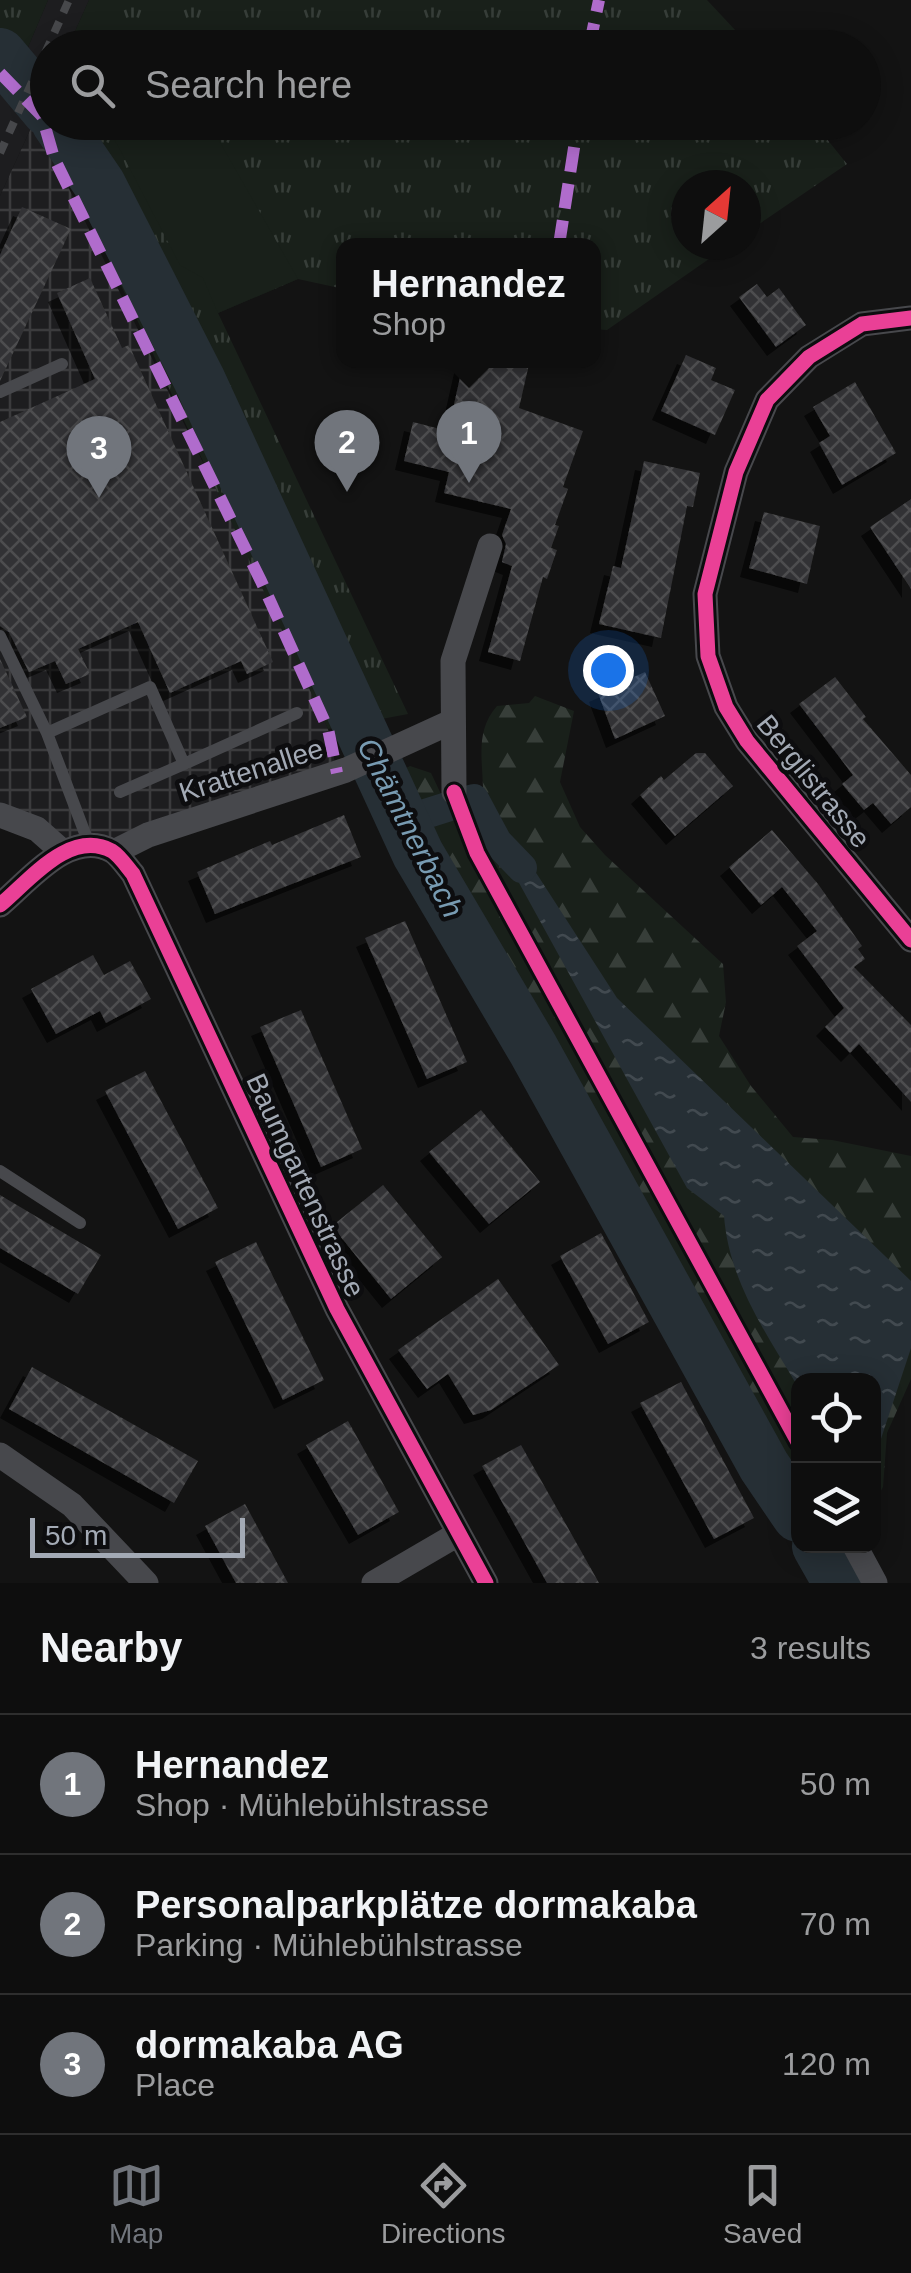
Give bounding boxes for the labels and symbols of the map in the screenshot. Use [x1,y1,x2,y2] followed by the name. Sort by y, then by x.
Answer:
[671,170,761,260] north arrow
[436,400,502,483] pin: 1
[314,410,380,492] pin: 2
[66,416,132,498] pin: 3
[583,645,634,696] your location
[751,709,877,854] street label: Berglistrasse
[175,733,327,808] street label: Krattenallee
[351,733,470,923] water label: Chämtnerbach
[240,1069,371,1302] street label: Baumgartenstrasse
[30,1513,245,1558] scale bar

